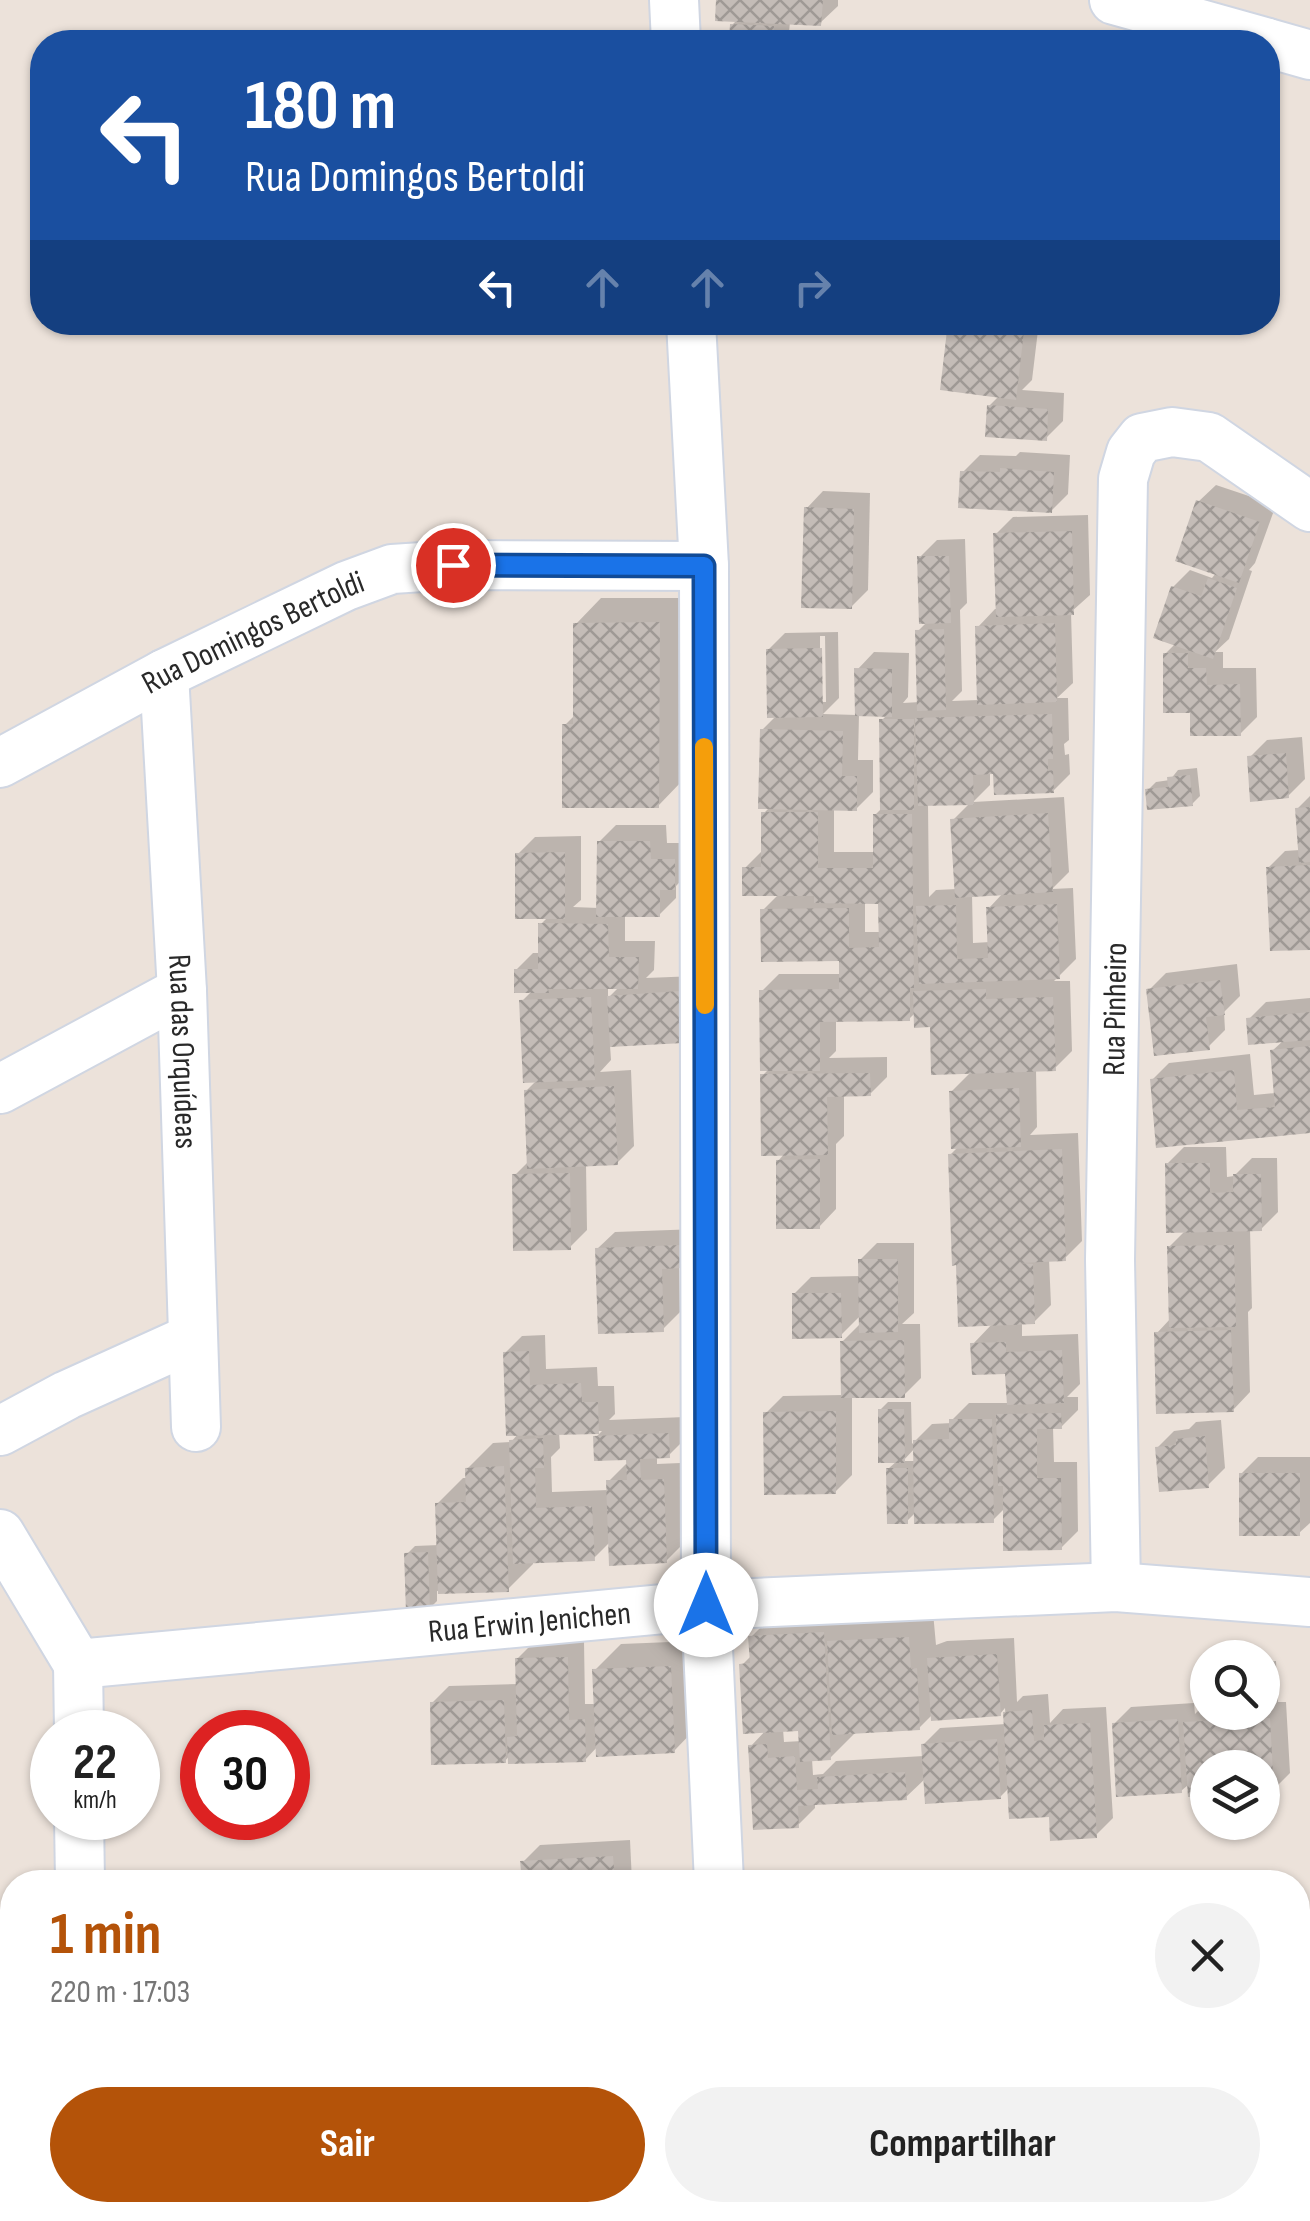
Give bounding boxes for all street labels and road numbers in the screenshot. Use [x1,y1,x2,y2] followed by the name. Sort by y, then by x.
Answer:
[136,563,370,703] street label: Rua Domingos Bertoldi
[1095,942,1136,1076] street label: Rua Pinheiro
[159,953,205,1150] street label: Rua das Orquídeas
[426,1594,633,1652] street label: Rua Erwin Jenichen

